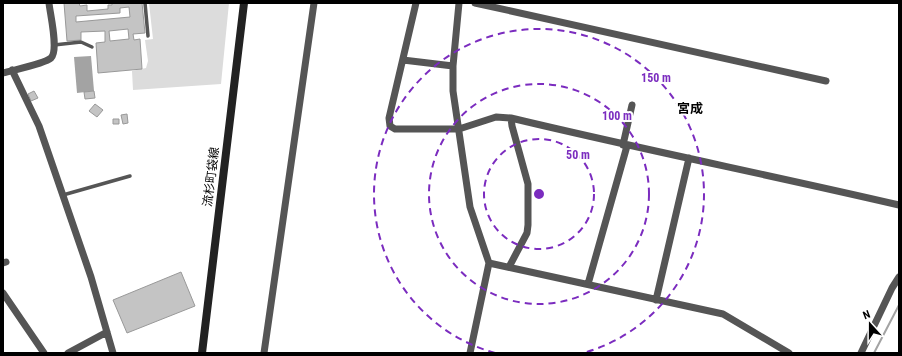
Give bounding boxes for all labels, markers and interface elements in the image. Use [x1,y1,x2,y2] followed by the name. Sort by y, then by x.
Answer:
[641,71,671,85] text: 150 m
[677,101,703,116] district label: 宮成
[602,109,632,123] text: 100 m
[200,146,222,208] street label: 流杉町袋線
[566,148,590,162] text: 50 m
[532,187,546,201] centre of rings
[850,304,890,344] north arrow
[861,308,872,322] text: N

